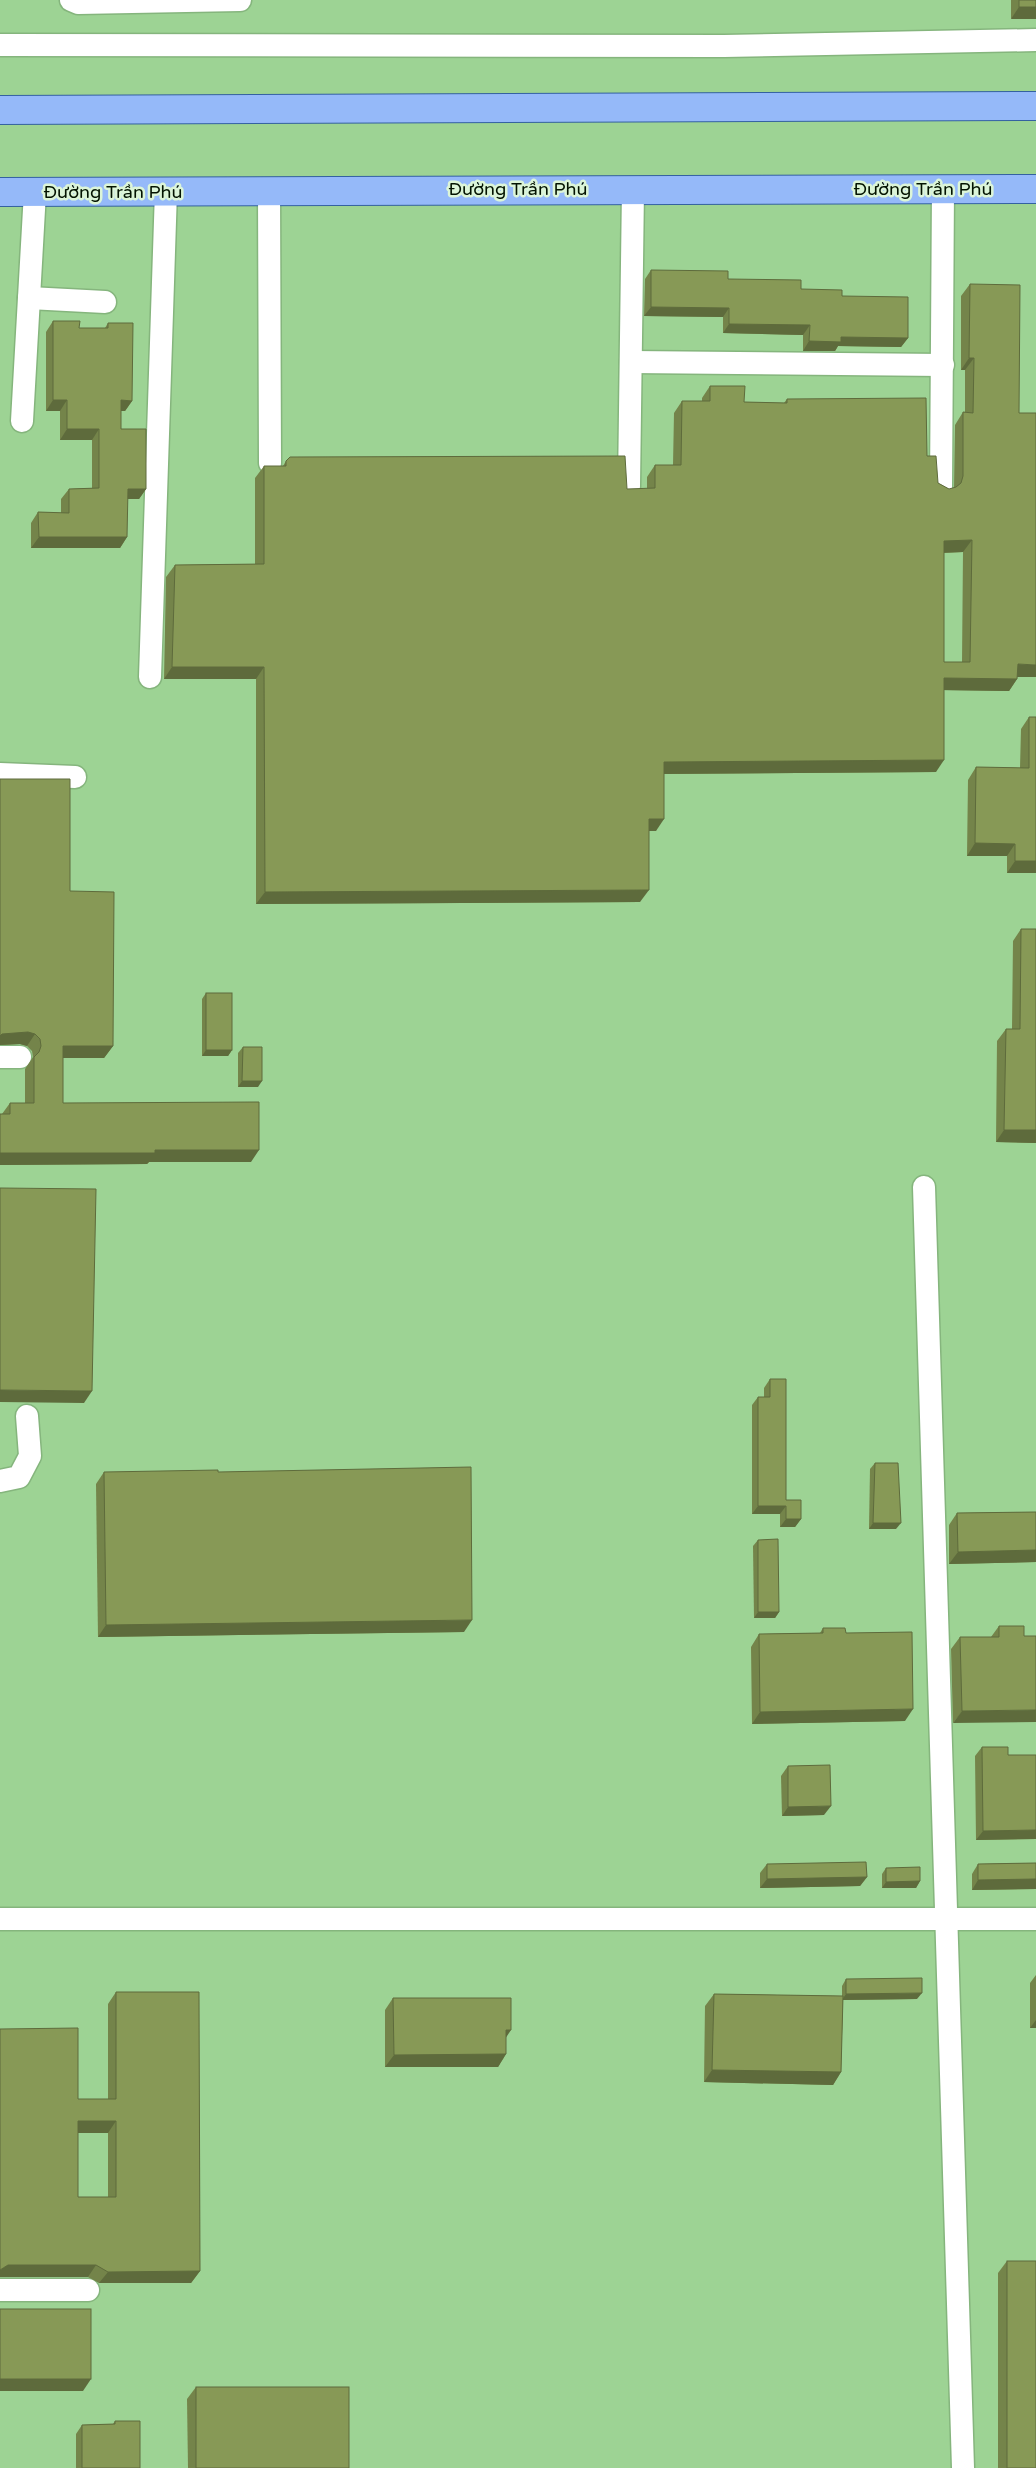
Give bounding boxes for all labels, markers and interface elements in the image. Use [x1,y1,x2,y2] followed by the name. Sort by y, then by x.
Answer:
[449,178,587,200] street label: Đường Trần Phú
[854,178,992,200] street label: Đường Trần Phú
[44,181,182,203] street label: Đường Trần Phú

